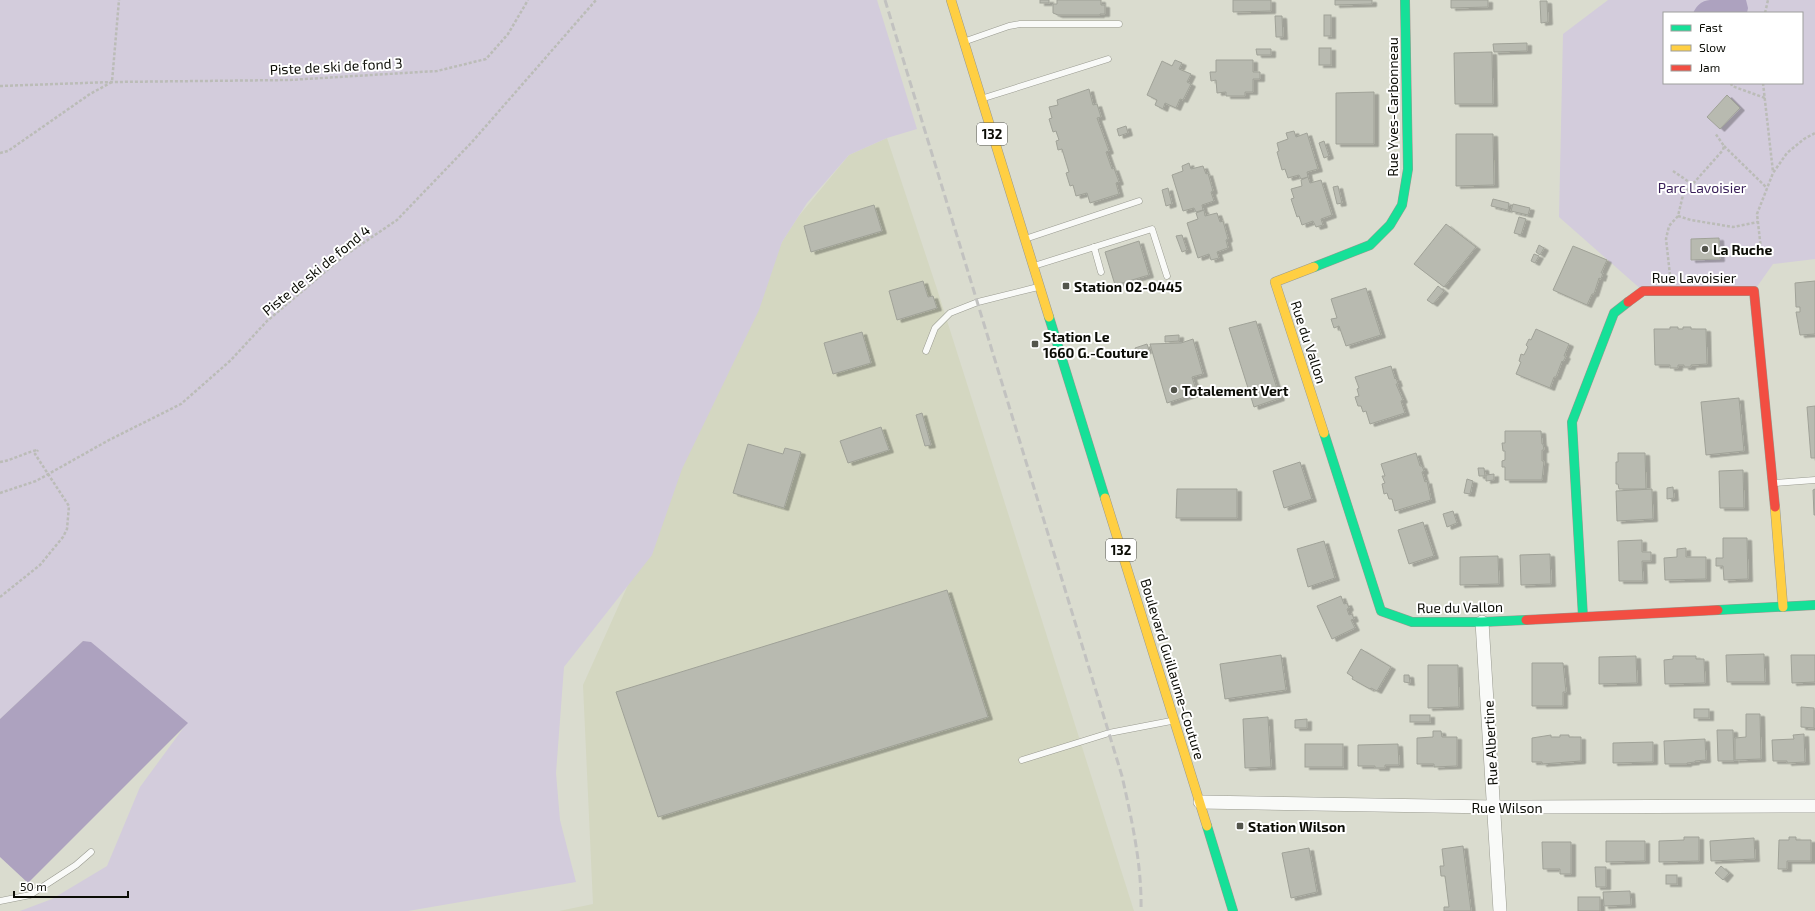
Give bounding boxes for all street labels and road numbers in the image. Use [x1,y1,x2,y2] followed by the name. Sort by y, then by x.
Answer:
[1384,37,1401,177] street label: Rue Yves-Carbonneau
[269,54,403,78] street label: Piste de ski de fond 3
[977,123,1007,145] road number: 132
[259,221,373,319] street label: Piste de ski de fond 4
[1652,269,1737,286] street label: Rue Lavoisier
[1288,298,1330,386] street label: Rue du Vallon
[1106,539,1136,561] road number: 132
[1137,576,1209,762] street label: Boulevard Guillaume-Couture
[1417,598,1503,616] street label: Rue du Vallon
[1479,700,1501,786] street label: Rue Albertine
[1471,799,1543,816] street label: Rue Wilson

